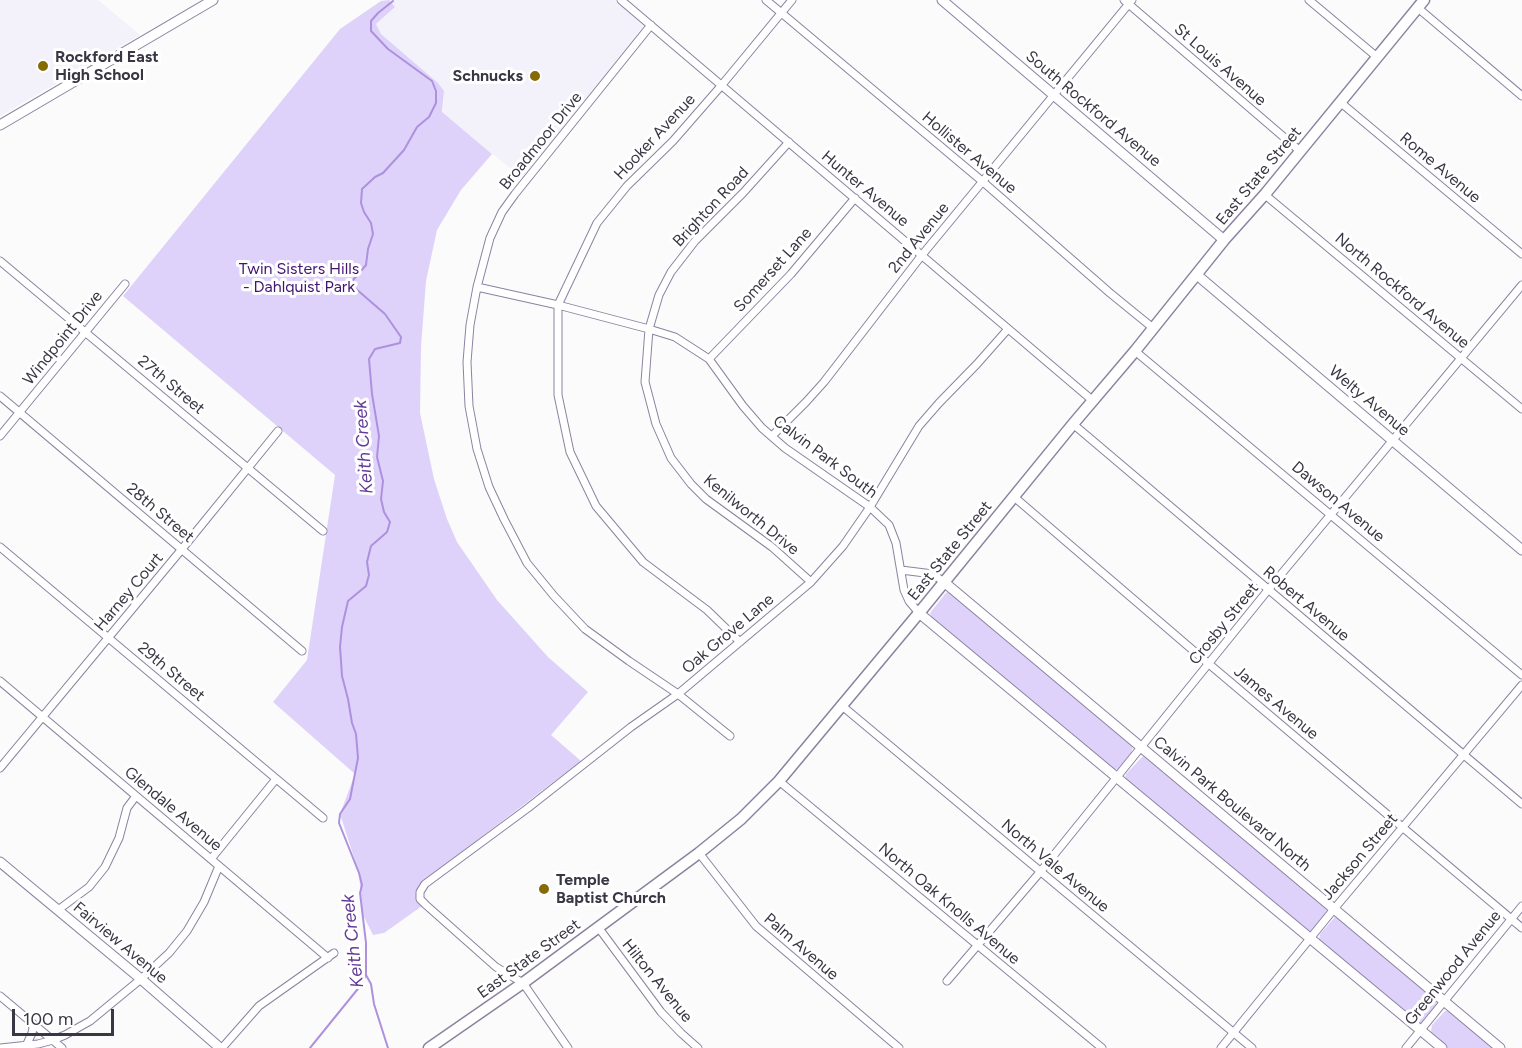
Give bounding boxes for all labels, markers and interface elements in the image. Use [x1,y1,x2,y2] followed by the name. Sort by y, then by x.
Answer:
[1170,20,1270,110] street label: St Louis Avenue
[55,47,159,85] place label: Rockford East High School
[1021,47,1165,171] street label: South Rockford Avenue
[36,59,50,73] marker: Rockford East High School
[452,66,523,86] place label: Schnucks
[528,69,542,83] marker: Schnucks
[496,88,586,194] street label: Broadmoor Drive
[610,90,700,184] street label: Hooker Avenue
[918,108,1020,198] street label: Hollister Avenue
[1212,123,1306,229] street label: East State Street
[1396,129,1484,207] street label: Rome Avenue
[817,147,913,231] street label: Hunter Avenue
[669,163,753,251] street label: Brighton Road
[885,199,953,277] street label: 2nd Avenue
[730,224,816,316] street label: Somerset Lane
[1331,229,1473,353] street label: North Rockford Avenue
[239,259,359,297] park label: Twin Sisters Hills - Dahlquist Park
[19,287,107,389] street label: Windpoint Drive
[134,352,208,418] street label: 27th Street
[1325,362,1413,440] street label: Welty Avenue
[350,399,378,495] water label: Keith Creek
[769,412,881,502] street label: Calvin Park South
[1288,458,1388,546] street label: Dawson Avenue
[699,471,803,559] street label: Kenilworth Drive
[122,479,198,547] street label: 28th Street
[904,497,996,605] street label: East State Street
[91,549,167,635] street label: Harney Court
[1259,562,1353,646] street label: Robert Avenue
[1185,579,1263,669] street label: Crosby Street
[678,590,778,678] street label: Oak Grove Lane
[134,638,208,706] street label: 29th Street
[1230,662,1322,744] street label: James Avenue
[1149,732,1315,876] street label: Calvin Park Boulevard North
[120,763,226,855] street label: Glendale Avenue
[1318,810,1402,904] street label: Jackson Street
[997,815,1113,917] street label: North Vale Avenue
[874,839,1024,969] street label: North Oak Knolls Avenue
[556,870,666,908] place label: Temple Baptist Church
[537,882,551,896] marker: Temple Baptist Church
[337,893,369,989] water label: Keith Creek
[69,898,171,988] street label: Fairview Avenue
[1401,907,1505,1029] street label: Greenwood Avenue
[760,909,842,985] street label: Palm Avenue
[474,915,584,1003] street label: East State Street
[618,936,696,1026] street label: Hilton Avenue
[15,997,117,1035] scale bar
[23,1008,73,1030] text: 100 m

